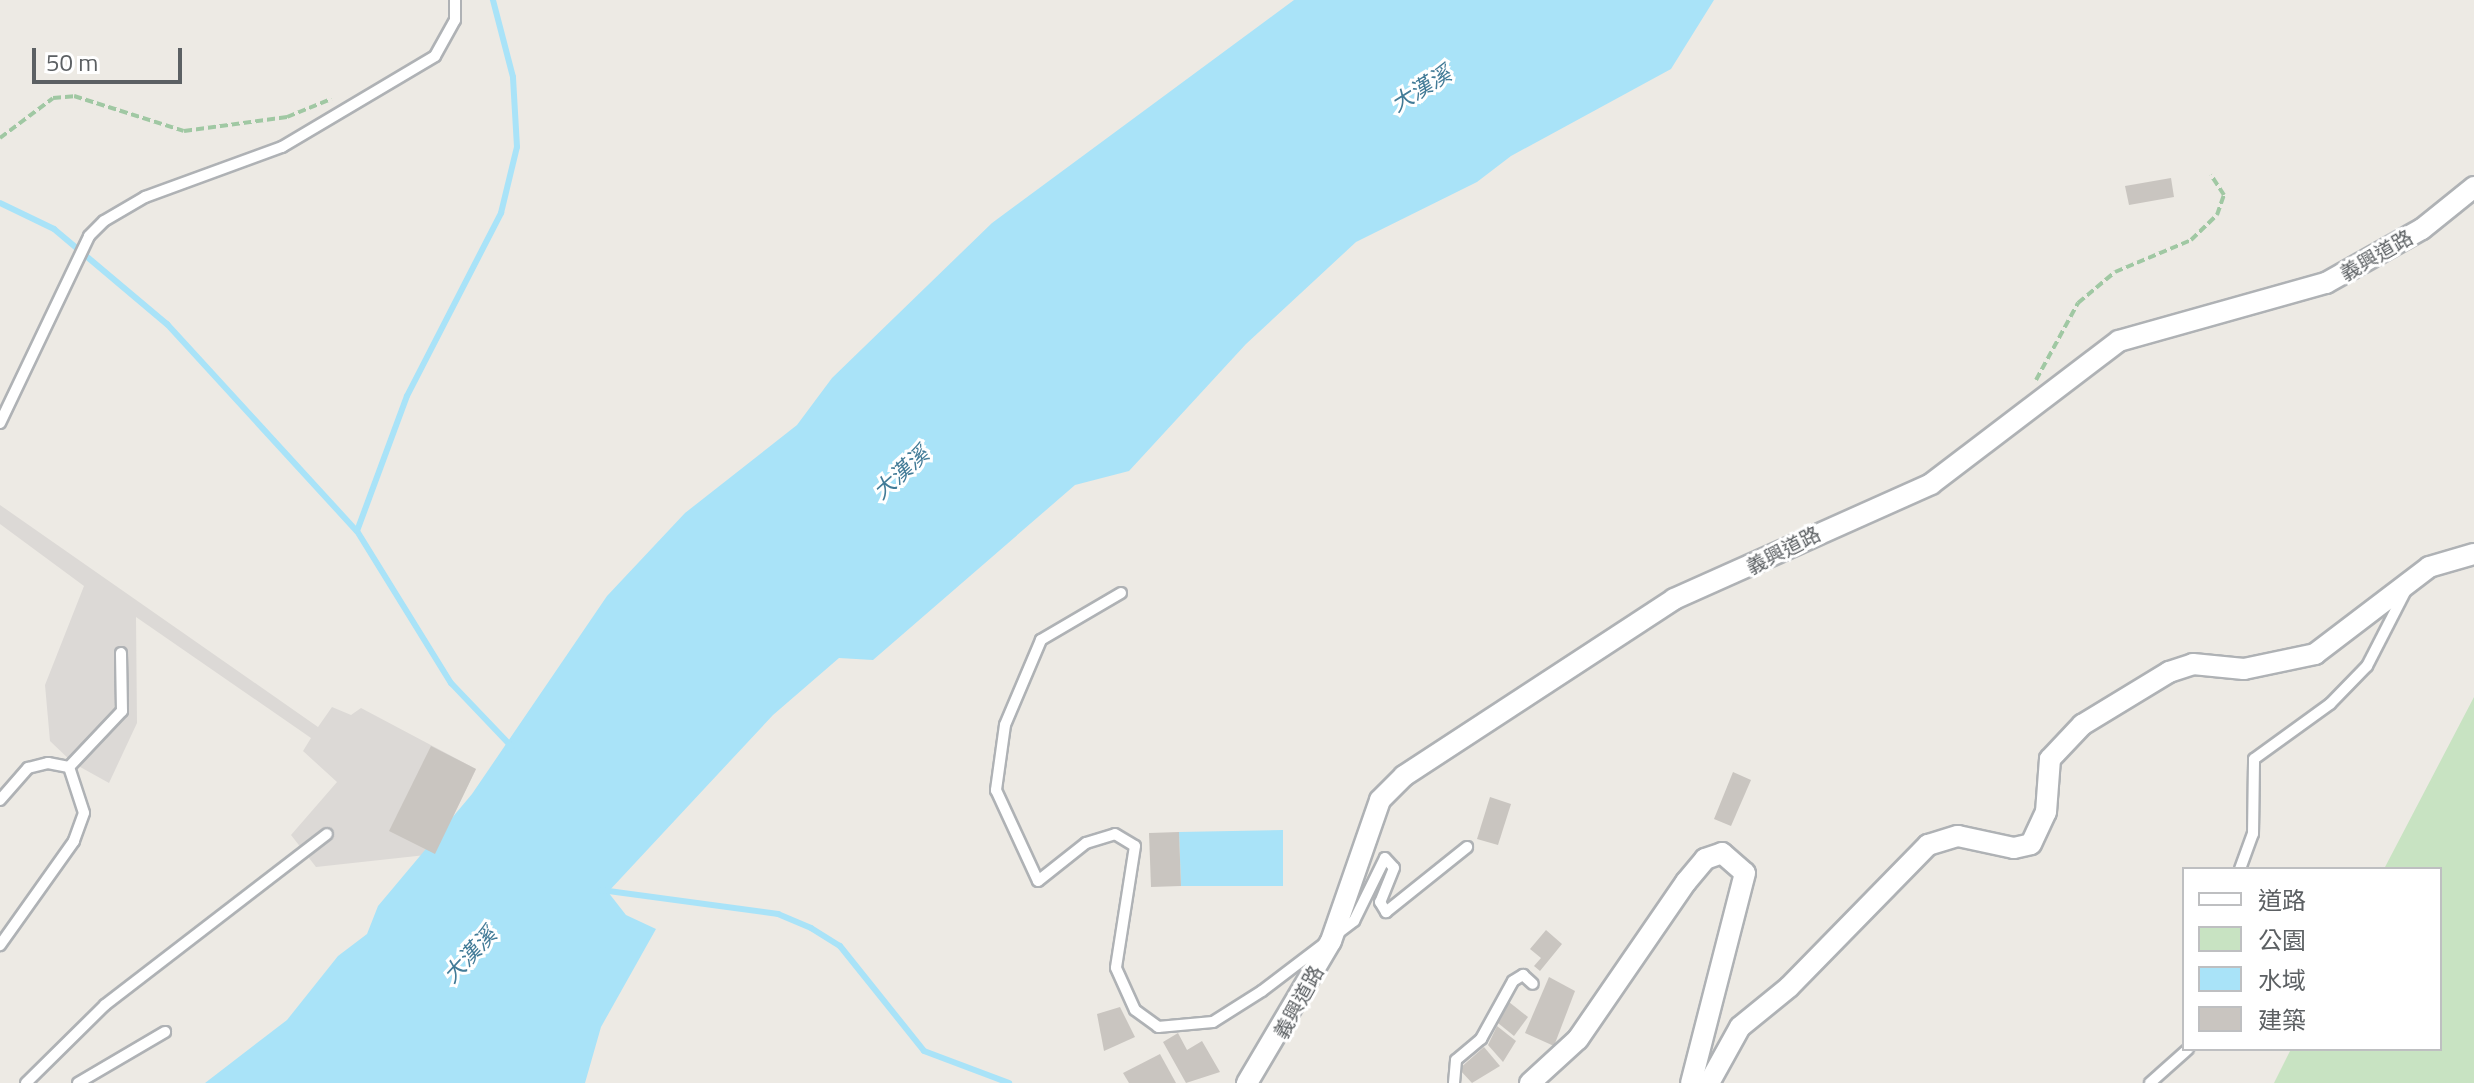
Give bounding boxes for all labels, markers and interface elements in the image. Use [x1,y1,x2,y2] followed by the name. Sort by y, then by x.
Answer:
[36,32,186,82] scale bar
[46,44,98,80] text: 50 m
[1386,60,1456,118] water label: 大漢溪
[2335,225,2417,285] street label: 義興道路
[868,441,934,505] water label: 大漢溪
[1742,521,1824,579] street label: 義興道路
[2182,867,2442,1051] legend
[2258,882,2306,918] text: 道路
[438,922,502,988] water label: 大漢溪
[2258,922,2306,958] text: 公園
[1268,961,1328,1043] street label: 義興道路
[2258,962,2306,998] text: 水域
[2258,1002,2306,1038] text: 建築

